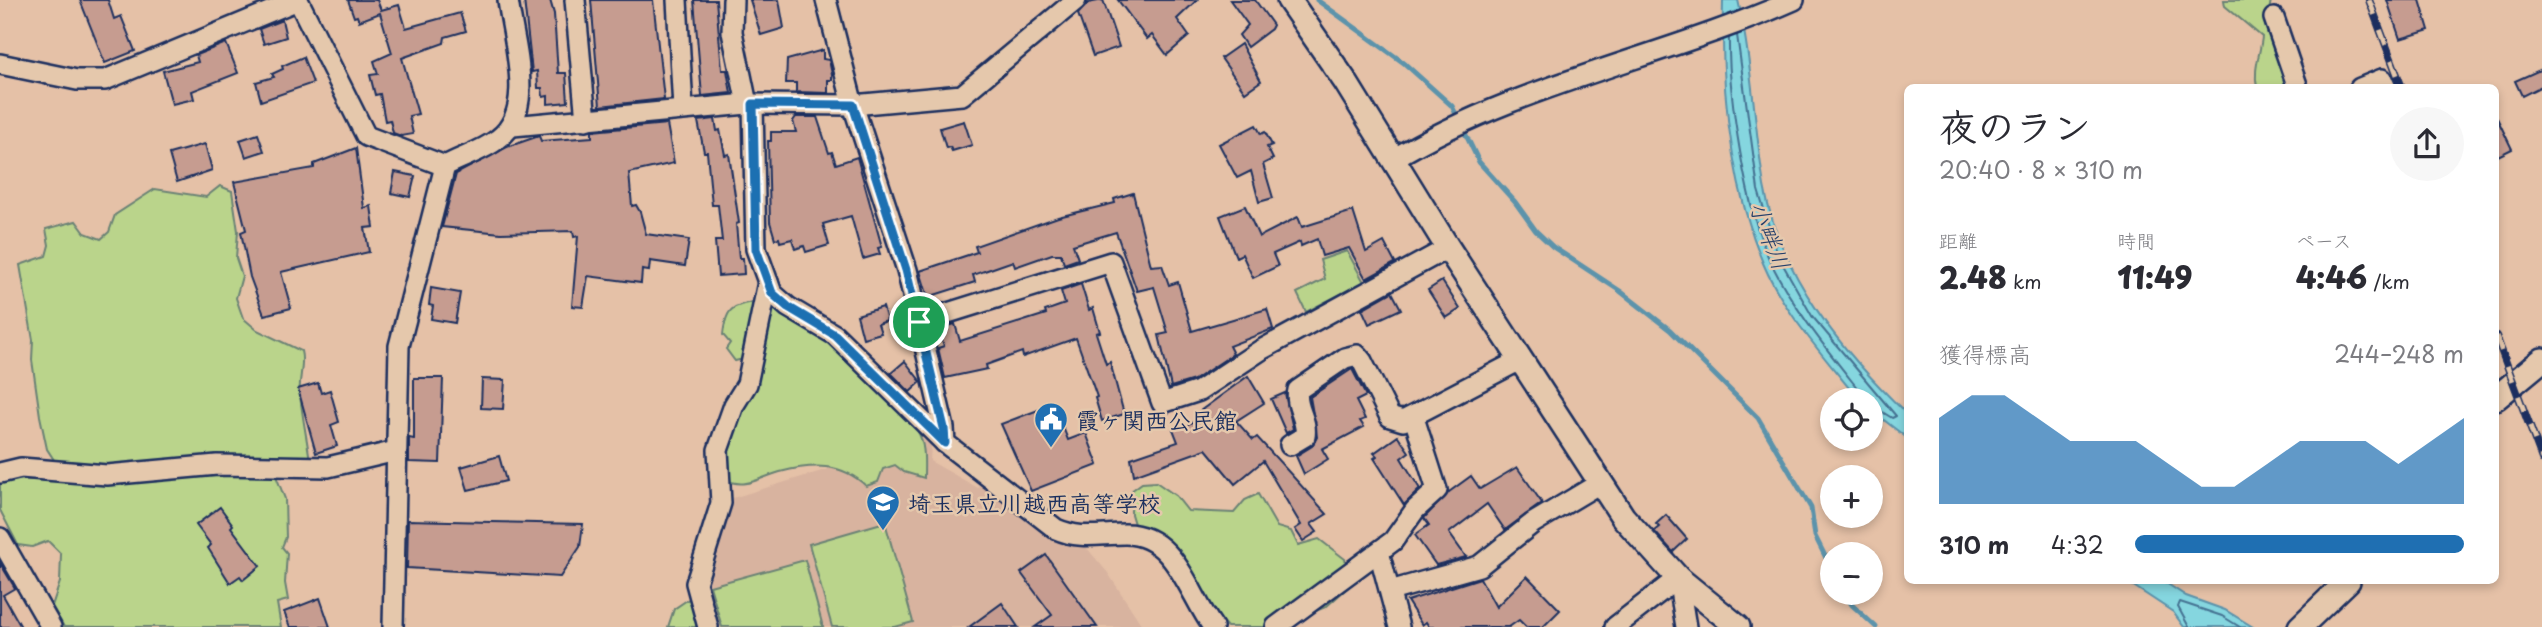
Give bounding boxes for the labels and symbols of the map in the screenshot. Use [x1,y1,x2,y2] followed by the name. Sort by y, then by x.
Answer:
[1741,195,1801,275] water label: 小畔川
[889,292,949,352] pin
[1032,400,1070,449] public building icon: 霞ヶ関西公民館
[1076,402,1237,437] place label: 霞ヶ関西公民館
[864,483,902,532] school or university icon: 埼玉県立川越西高等学校
[908,485,1161,520] place label: 埼玉県立川越西高等学校

